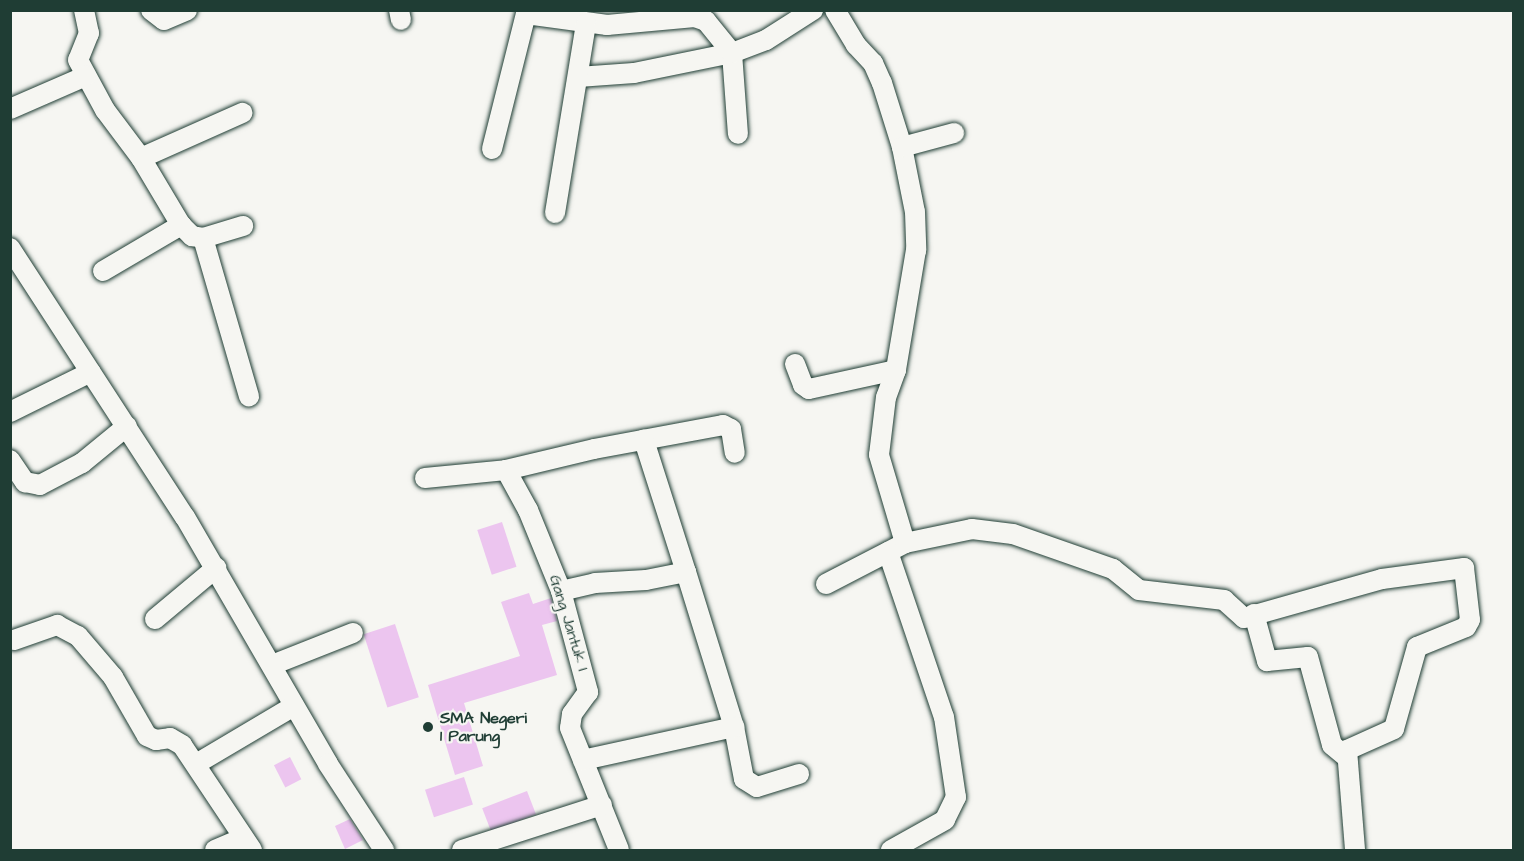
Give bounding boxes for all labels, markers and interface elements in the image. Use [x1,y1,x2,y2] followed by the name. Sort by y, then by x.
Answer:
[545,573,593,673] street label: Gang Jantuk I
[440,708,527,746] place label: SMA Negeri 1 Parung
[421,720,435,734] marker: SMA Negeri 1 Parung

